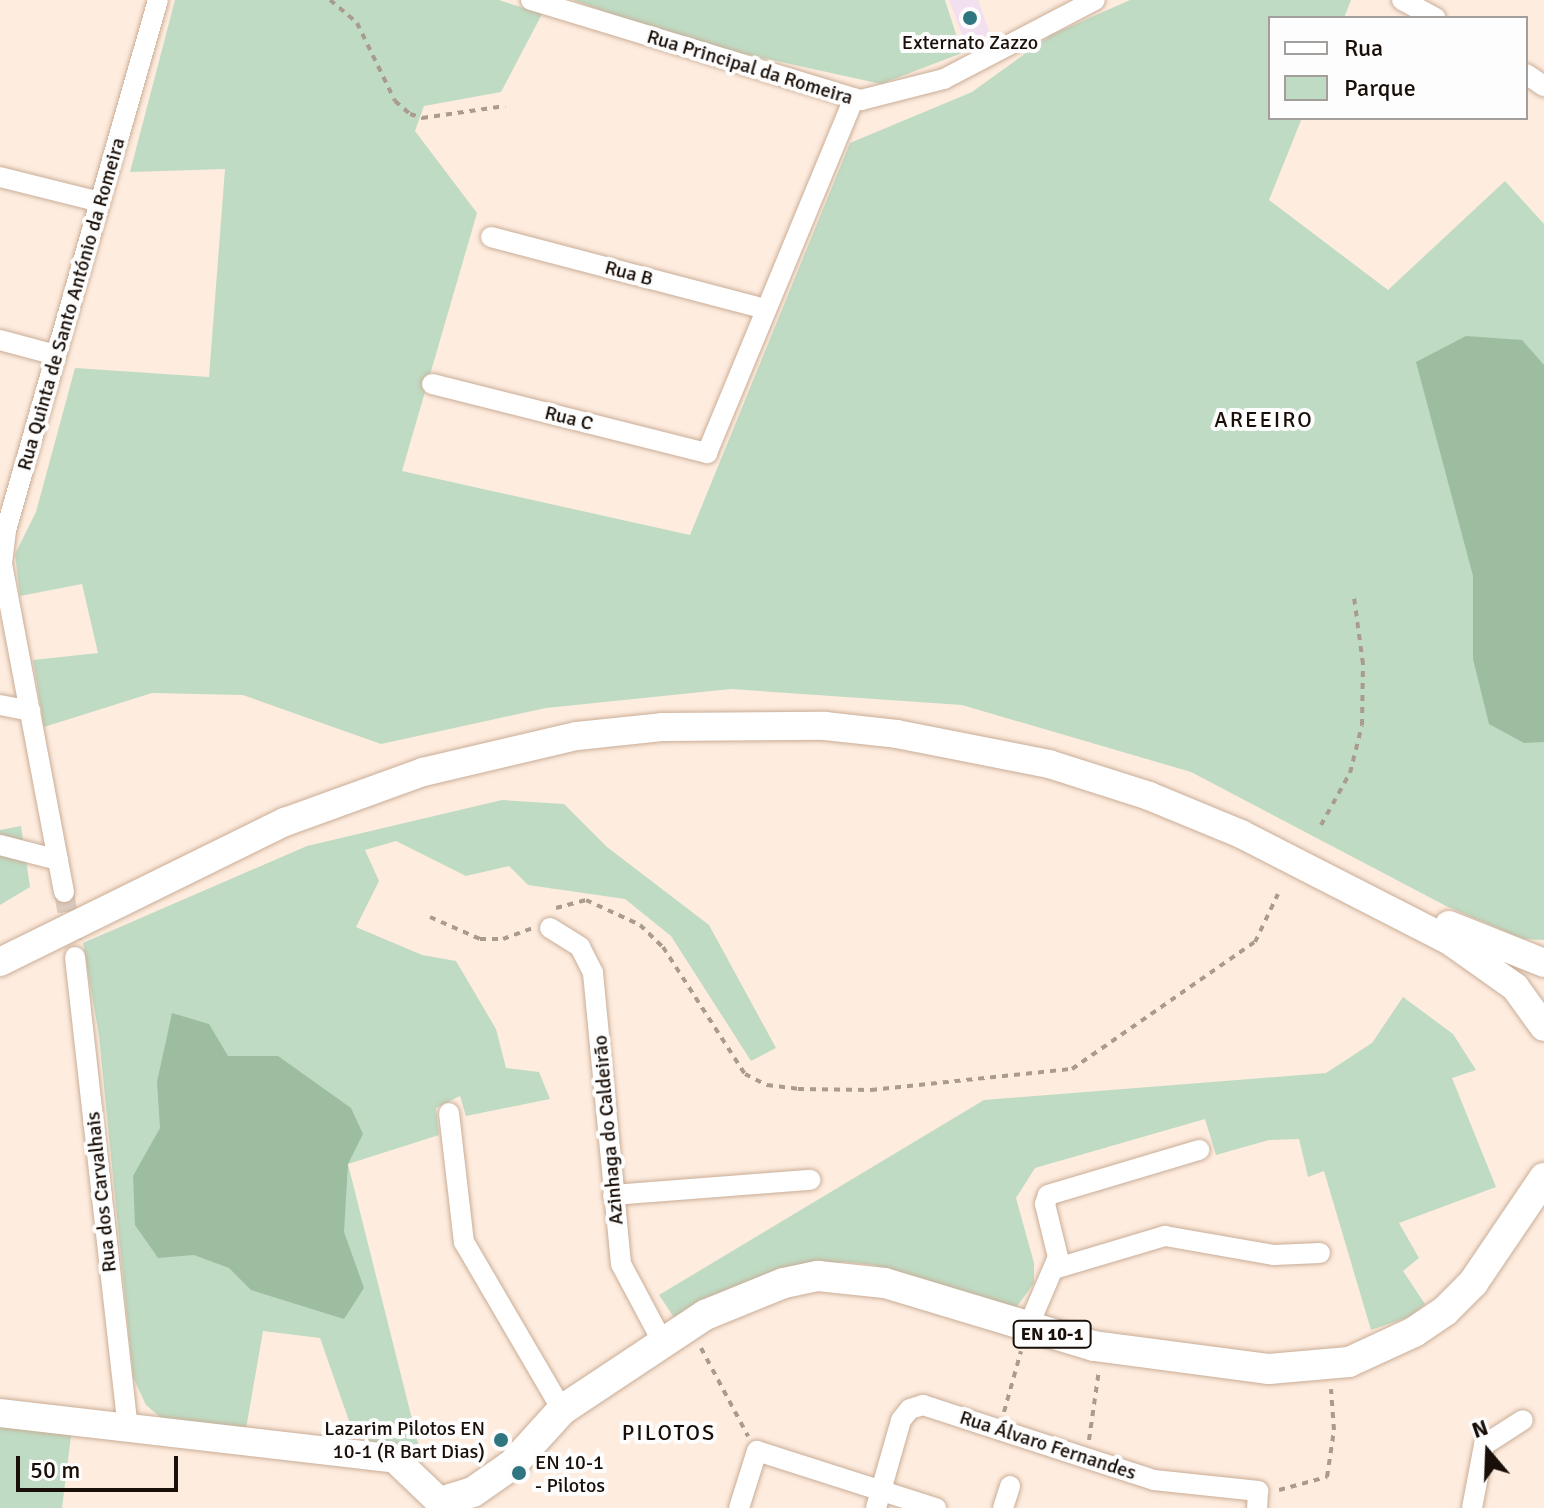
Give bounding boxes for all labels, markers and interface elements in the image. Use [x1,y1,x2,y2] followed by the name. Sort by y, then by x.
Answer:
[961,9,979,27] marker: Externato Zazzo
[1268,16,1528,120] legend
[644,24,856,110] street label: Rua Principal da Romeira
[902,30,1038,54] place label: Externato Zazzo
[1344,33,1383,63] text: Rua
[1344,73,1416,103] text: Parque
[12,135,130,473] street label: Rua Quinta de Santo António da Romeira
[602,255,656,291] street label: Rua B
[542,400,596,436] street label: Rua C
[1214,407,1314,433] district label: AREEIRO
[588,1034,628,1226] street label: Azinhaga do Caldeirão
[81,1110,121,1274] street label: Rua dos Carvalhais
[1012,1320,1092,1348] road number: EN 10-1
[957,1405,1139,1485] street label: Rua Álvaro Fernandes
[1448,1412,1528,1492] north arrow
[1468,1414,1492,1444] text: N
[324,1416,485,1463] place label: Lazarim Pilotos EN 10-1 (R Bart Dias)
[622,1420,716,1446] district label: PILOTOS
[492,1431,510,1449] marker: Lazarim Pilotos EN 10-1 (R Bart Dias)
[20,1440,182,1490] scale bar
[535,1450,605,1497] place label: EN 10-1 - Pilotos
[30,1455,80,1485] text: 50 m
[510,1464,528,1482] marker: EN 10-1 - Pilotos

